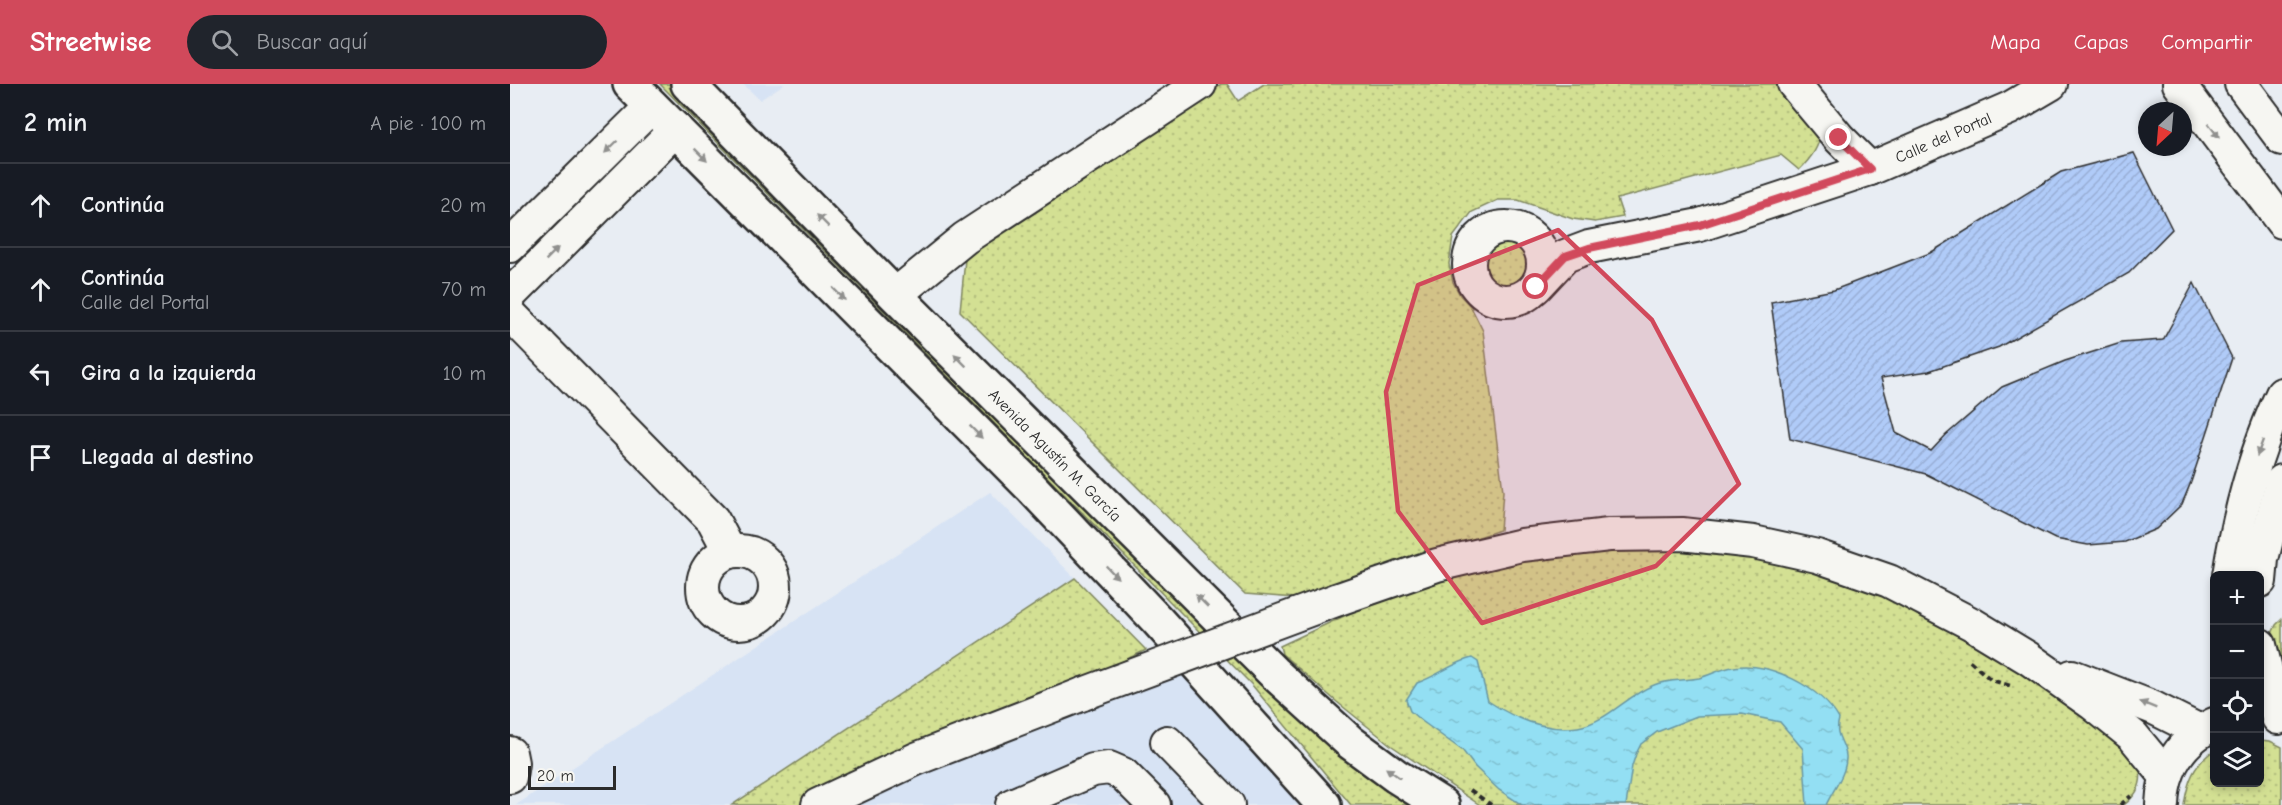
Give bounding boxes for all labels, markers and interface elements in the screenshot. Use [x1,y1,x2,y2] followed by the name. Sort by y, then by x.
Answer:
[187,15,607,69] search box
[30,26,151,58] text: Streetwise
[208,26,241,59] icon: search
[256,29,367,55] text: Buscar aquí
[1990,30,2041,54] text: Mapa
[2074,30,2128,54] text: Capas
[2161,30,2252,54] text: Compartir
[2138,102,2192,156] north arrow
[24,108,87,138] text: 2 min
[1893,109,1994,167] street label: Calle del Portal
[370,112,486,135] text: A pie · 100 m
[2208,122,2220,138] one-way arrow
[1825,124,1851,150] route end
[604,139,618,153] one-way arrow
[694,148,708,162] one-way arrow
[24,189,57,222] icon: ahead
[81,192,165,218] text: Continúa
[440,194,486,217] text: 20 m
[816,215,830,229] one-way arrow
[544,247,559,261] one-way arrow
[81,265,165,291] text: Continúa
[24,273,57,306] icon: ahead
[1522,273,1548,299] route start
[441,278,486,301] text: 70 m
[831,286,845,300] one-way arrow
[81,291,209,314] text: Calle del Portal
[953,352,967,367] one-way arrow
[24,357,57,390] icon: left
[81,360,256,386] text: Gira a la izquierda
[443,362,486,385] text: 10 m
[985,386,1125,525] street label: Avenida Agustín M. García
[969,425,983,440] one-way arrow
[2254,439,2264,457] one-way arrow
[24,441,57,474] icon: arrive
[81,444,254,470] text: Llegada al destino
[1104,565,1118,579] one-way arrow
[2210,571,2264,787] map controls
[2210,571,2264,625] button: +
[1195,594,1210,608] one-way arrow
[2210,625,2264,679] button: −
[2210,679,2264,733] button: locate
[2138,700,2156,710] one-way arrow
[2210,733,2264,787] button: layers
[528,763,616,790] scale bar
[537,767,574,785] text: 20 m
[1385,767,1401,779] one-way arrow

